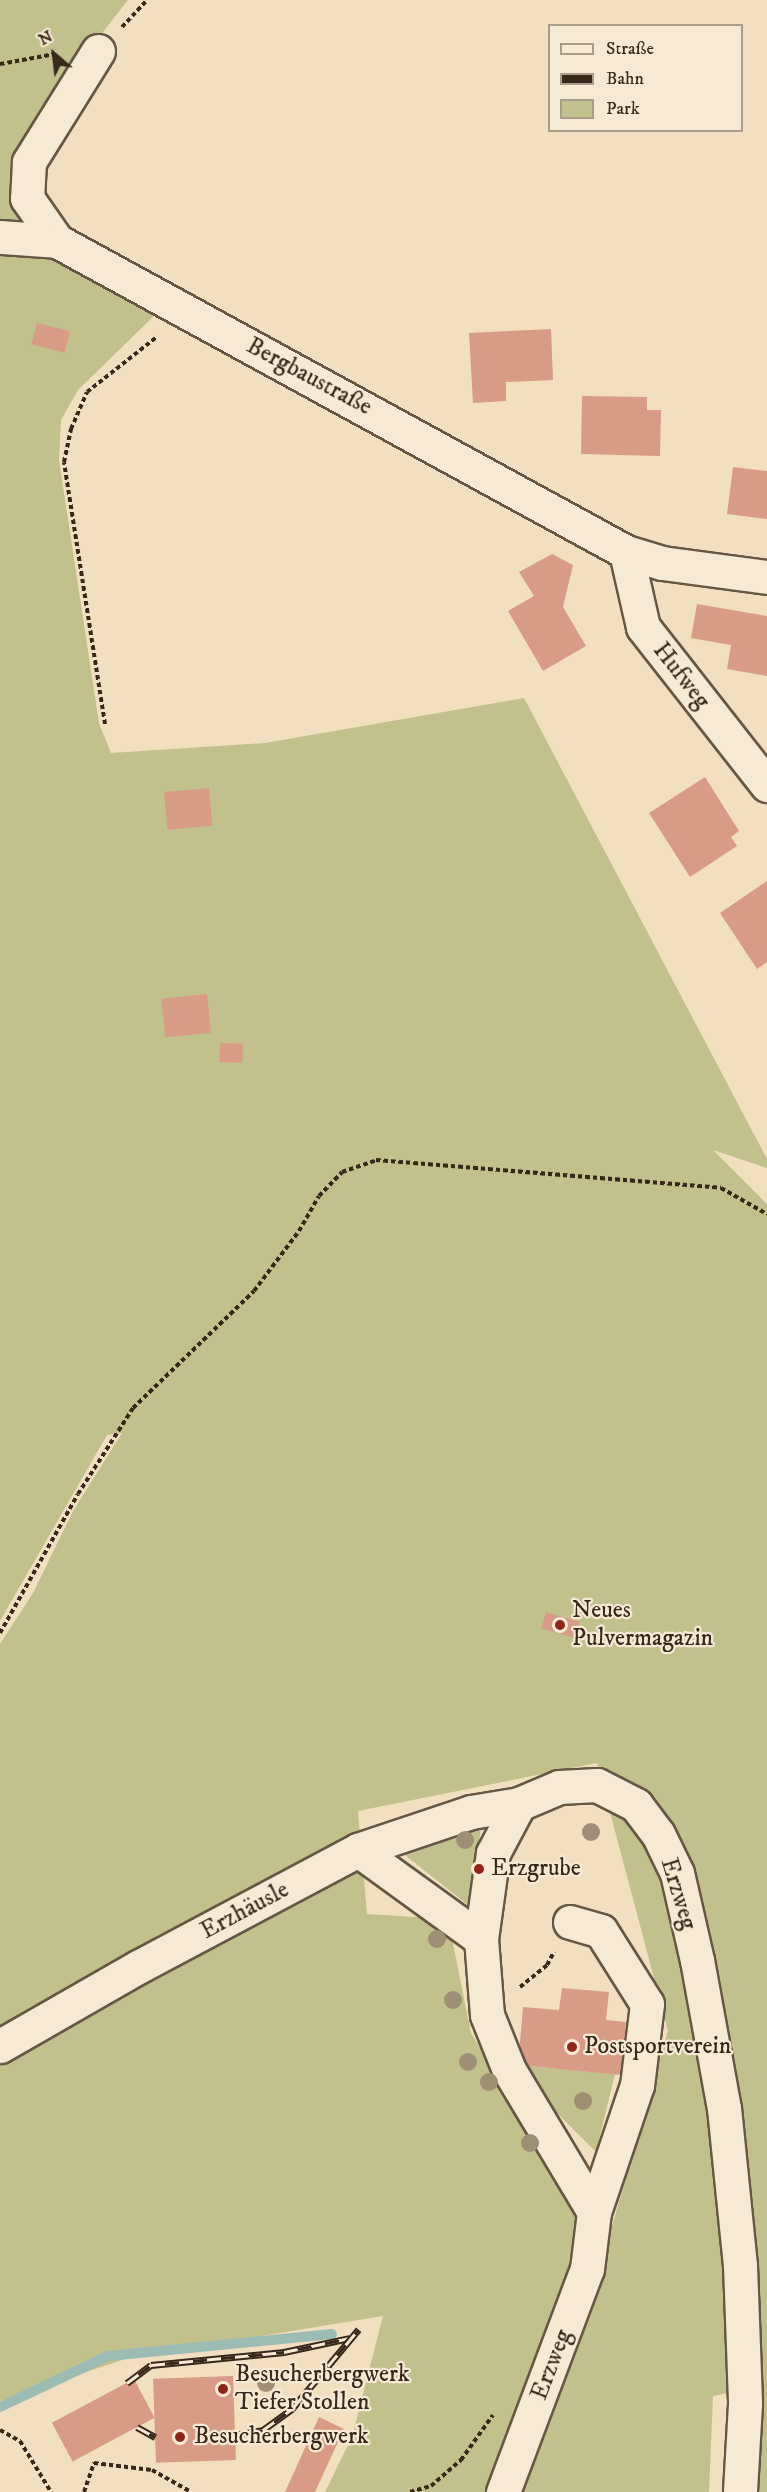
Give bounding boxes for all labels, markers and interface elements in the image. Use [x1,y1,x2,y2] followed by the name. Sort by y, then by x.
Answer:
[24,24,84,84] north arrow
[548,24,743,132] legend
[35,26,56,50] text: N
[606,38,654,60] text: Straße
[606,68,644,90] text: Bahn
[606,98,640,120] text: Park
[241,332,377,422] street label: Bergbaustraße
[646,637,716,715] street label: Hufweg
[572,1597,713,1653] place label: Neues Pulvermagazin
[553,1618,567,1632] marker: Neues Pulvermagazin
[491,1855,581,1883] place label: Erzgrube
[654,1855,702,1933] street label: Erzweg
[472,1862,486,1876] marker: Erzgrube
[196,1876,294,1946] street label: Erzhäusle
[584,2033,731,2061] place label: Postsportverein
[565,2040,579,2054] marker: Postsportverein
[525,2326,579,2404] street label: Erzweg
[235,2361,410,2417] place label: Besucherbergwerk Tiefer Stollen
[216,2382,230,2396] marker: Besucherbergwerk Tiefer Stollen
[194,2423,369,2451] place label: Besucherbergwerk
[171,2428,189,2446] marker: Besucherbergwerk

